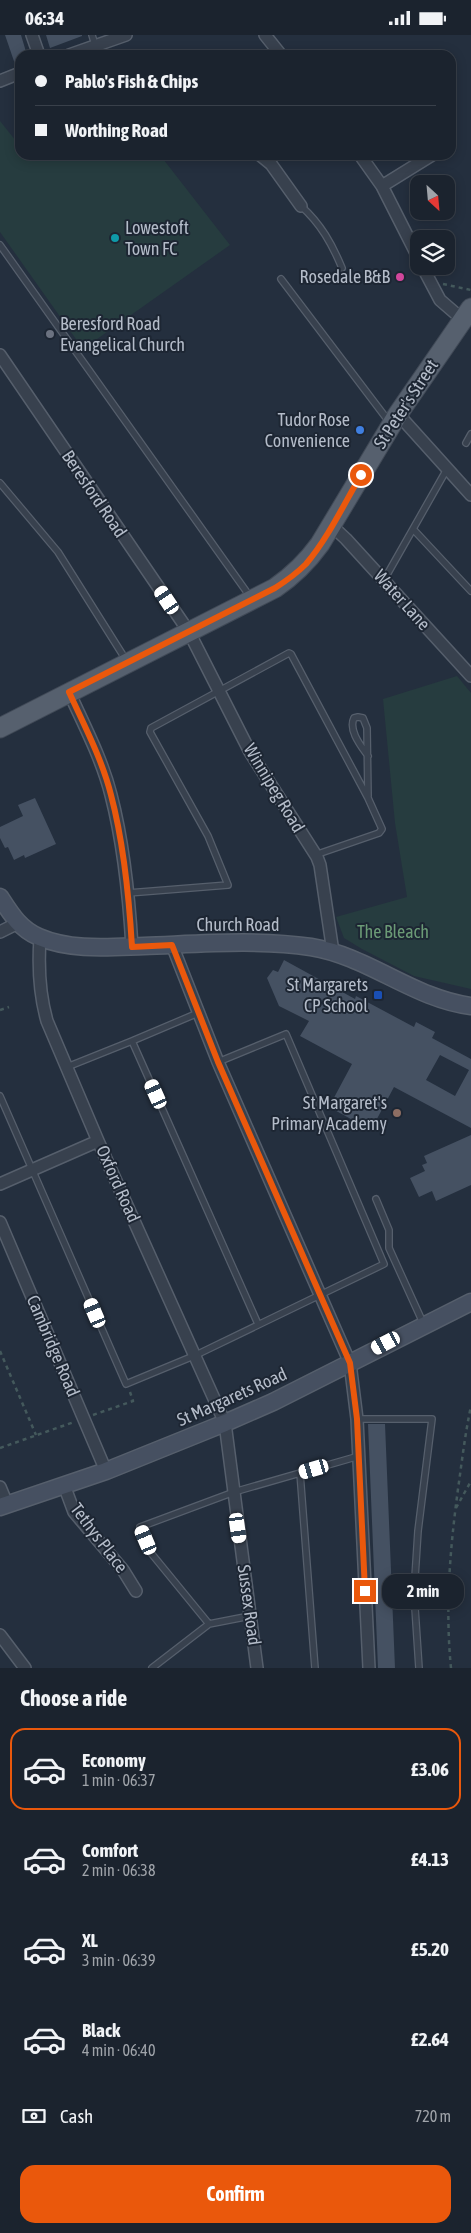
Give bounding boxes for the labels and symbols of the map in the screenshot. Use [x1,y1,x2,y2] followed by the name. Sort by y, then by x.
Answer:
[410,175,455,220] north arrow
[125,217,189,259] place label: Lowestoft Town FC
[109,232,121,244] marker: Lowestoft Town FC
[300,266,390,287] place label: Rosedale B&B
[394,271,406,283] marker: Rosedale B&B
[60,313,185,355] place label: Beresford Road Evangelical Church
[44,328,56,340] marker: Beresford Road Evangelical Church
[369,355,442,452] street label: St Peter's Street
[265,409,350,451] place label: Tudor Rose Convenience
[354,424,366,436] marker: Tudor Rose Convenience
[58,446,131,541] street label: Beresford Road
[350,464,372,486] route start
[370,565,435,634] street label: Water Lane
[152,583,181,617] car
[240,739,309,836] street label: Winnipeg Road
[196,914,280,935] street label: Church Road
[357,921,429,942] park label: The Bleach
[287,974,368,1016] place label: St Margarets CP School
[372,989,384,1001] marker: St Margarets CP School
[143,1077,168,1111] car
[271,1092,387,1134] place label: St Margaret's Primary Academy
[391,1107,403,1119] marker: St Margaret's Primary Academy
[92,1142,145,1225] street label: Oxford Road
[23,1292,84,1400] street label: Cambridge Road
[82,1296,107,1330] car
[369,1329,402,1357] car
[174,1363,290,1430] street label: St Margarets Road
[297,1458,330,1480] car
[66,1499,132,1577] street label: Tethys Place
[228,1512,247,1544] car
[133,1523,158,1557] car
[233,1563,266,1647] street label: Sussex Road
[382,1573,465,1609] callout: 2 min
[354,1580,376,1602] route end

